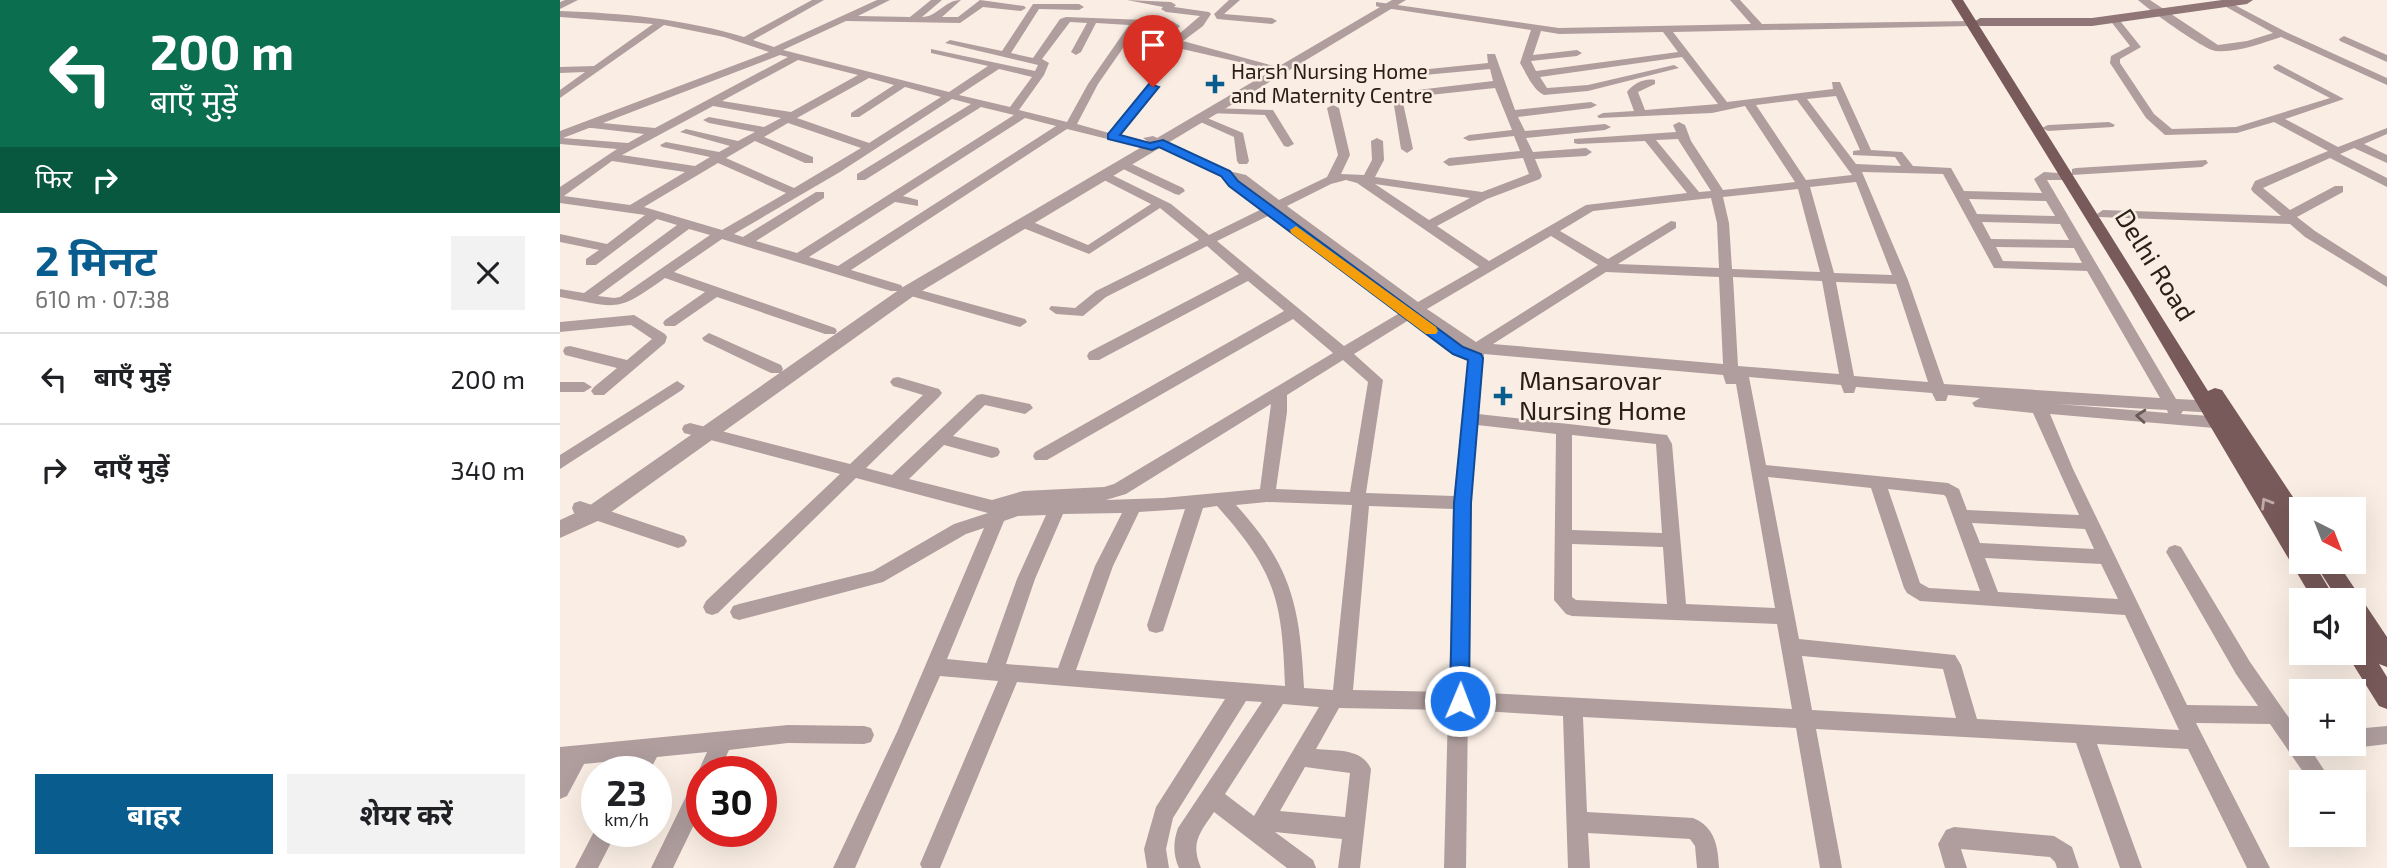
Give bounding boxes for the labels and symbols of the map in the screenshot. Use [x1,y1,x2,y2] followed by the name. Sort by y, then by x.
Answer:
[1123,15,1183,87] pin
[1231,58,1433,107] place label: Harsh Nursing Home and Maternity Centre
[1205,74,1225,94] marker: Harsh Nursing Home and Maternity Centre
[2110,202,2203,326] street label: Delhi Road
[1519,364,1687,425] place label: Mansarovar Nursing Home
[1493,386,1513,406] marker: Mansarovar Nursing Home
[2135,409,2146,424] one-way arrow
[2261,497,2274,510] one-way arrow
[2289,497,2366,574] north arrow
[1423,664,1497,738] position arrow
[686,756,777,847] speed limit sign: 30

